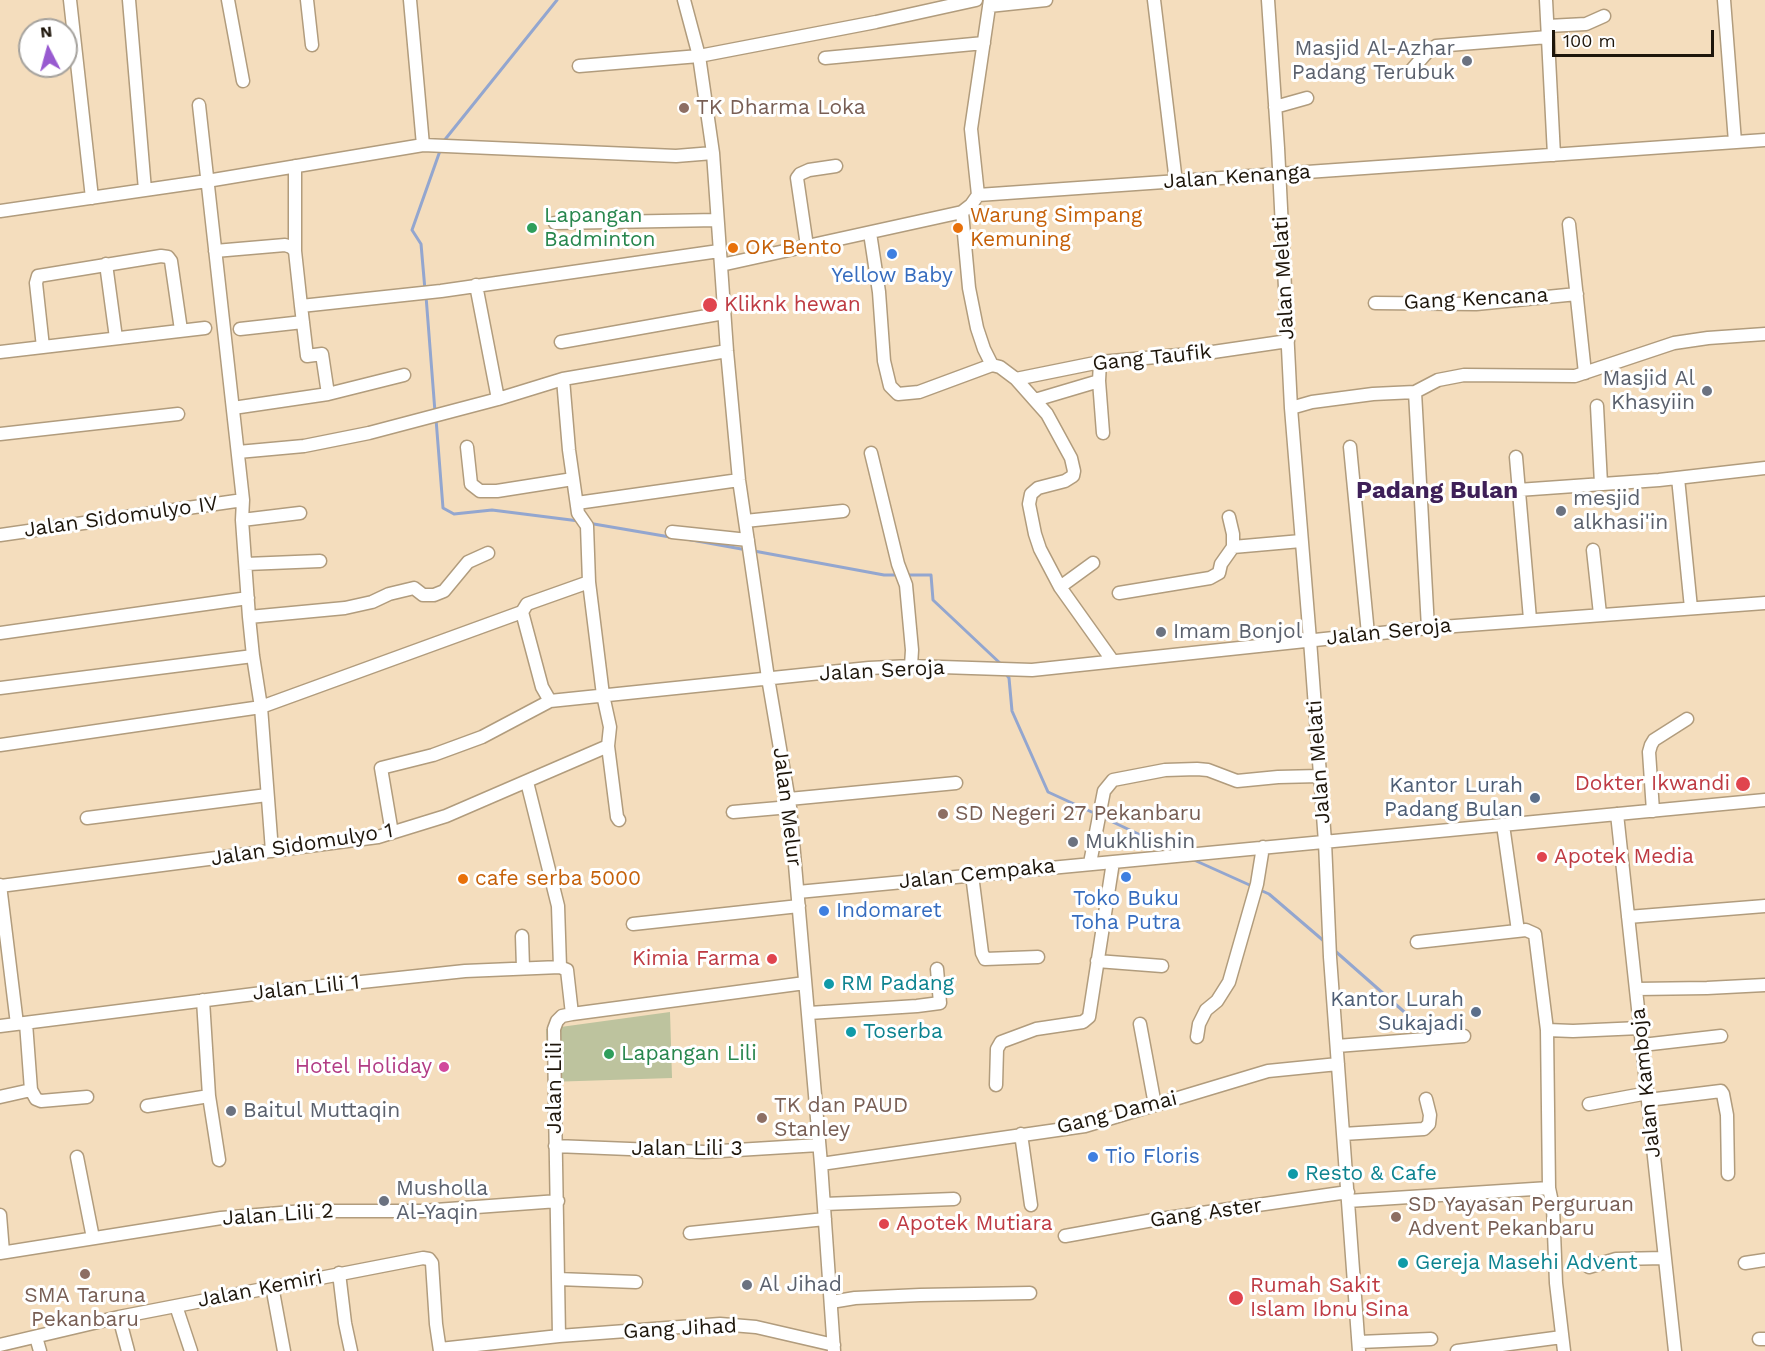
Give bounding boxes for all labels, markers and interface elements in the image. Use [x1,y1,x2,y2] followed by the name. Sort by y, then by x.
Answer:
[18,18,78,78] north arrow
[1555,18,1717,56] scale bar
[39,22,53,42] text: N
[1563,30,1616,51] text: 100 m
[1292,36,1455,86] place label: Masjid Al-Azhar Padang Terubuk
[1460,54,1474,68] marker: Masjid Al-Azhar Padang Terubuk
[696,95,866,121] place label: TK Dharma Loka
[677,101,691,115] marker: TK Dharma Loka
[1162,159,1312,195] street label: Jalan Kenanga
[544,203,656,253] place label: Lapangan Badminton
[970,203,1142,253] place label: Warung Simpang Kemuning
[1268,215,1300,341] street label: Jalan Melati
[525,221,539,235] marker: Lapangan Badminton
[951,221,965,235] marker: Warung Simpang Kemuning
[745,235,842,261] place label: OK Bento
[726,241,740,255] marker: OK Bento
[885,247,899,261] marker: Yellow Baby
[831,263,953,289] place label: Yellow Baby
[1403,283,1549,315] street label: Gang Kencana
[724,292,861,318] place label: Kliknk hewan
[701,296,719,314] marker: Kliknk hewan
[1091,339,1213,377] street label: Gang Taufik
[1602,366,1695,416] place label: Masjid Al Khasyiin
[1700,384,1714,398] marker: Masjid Al Khasyiin
[1356,477,1518,505] district label: Padang Bulan
[1573,486,1668,536] place label: mesjid alkhasi'in
[22,491,220,543] street label: Jalan Sidomulyo IV
[1554,504,1568,518] marker: mesjid alkhasi'in
[1325,613,1453,651] street label: Jalan Seroja
[1173,619,1302,645] place label: Imam Bonjol
[1154,625,1168,639] marker: Imam Bonjol
[819,655,945,687] street label: Jalan Seroja
[1302,699,1336,825] street label: Jalan Melati
[767,746,807,868] street label: Jalan Melur
[1575,771,1730,797] place label: Dokter Ikwandi
[1384,773,1523,823] place label: Kantor Lurah Padang Bulan
[1734,775,1752,793] marker: Dokter Ikwandi
[1528,791,1542,805] marker: Kantor Lurah Padang Bulan
[955,801,1201,827] place label: SD Negeri 27 Pekanbaru
[936,807,950,821] marker: SD Negeri 27 Pekanbaru
[209,818,395,872] street label: Jalan Sidomulyo 1
[1085,829,1195,855] place label: Mukhlishin
[1066,835,1080,849] marker: Mukhlishin
[1554,844,1694,870] place label: Apotek Media
[1535,850,1549,864] marker: Apotek Media
[898,853,1056,895] street label: Jalan Cempaka
[475,866,641,892] place label: cafe serba 5000
[1119,870,1133,884] marker: Toko Buku Toha Putra
[456,872,470,886] marker: cafe serba 5000
[1071,886,1181,936] place label: Toko Buku Toha Putra
[836,898,942,924] place label: Indomaret
[817,904,831,918] marker: Indomaret
[632,946,760,972] place label: Kimia Farma
[765,952,779,966] marker: Kimia Farma
[251,970,361,1006] street label: Jalan Lili 1
[841,971,954,997] place label: RM Padang
[822,977,836,991] marker: RM Padang
[1330,987,1464,1037] place label: Kantor Lurah Sukajadi
[1469,1005,1483,1019] marker: Kantor Lurah Sukajadi
[1626,1007,1666,1159] street label: Jalan Kamboja
[863,1019,943,1045] place label: Toserba
[844,1025,858,1039] marker: Toserba
[621,1041,757,1067] place label: Lapangan Lili
[542,1042,568,1134] street label: Jalan Lili
[602,1047,616,1061] marker: Lapangan Lili
[295,1054,432,1080] place label: Hotel Holiday
[437,1060,451,1074] marker: Hotel Holiday
[1054,1086,1180,1140] street label: Gang Damai
[774,1093,908,1143] place label: TK dan PAUD Stanley
[243,1098,400,1124] place label: Baitul Muttaqin
[224,1104,238,1118] marker: Baitul Muttaqin
[755,1111,769,1125] marker: TK dan PAUD Stanley
[631,1136,743,1162] street label: Jalan Lili 3
[1105,1144,1200,1170] place label: Tio Floris
[1086,1150,1100,1164] marker: Tio Floris
[1305,1161,1437,1187] place label: Resto & Cafe
[1286,1167,1300,1181] marker: Resto & Cafe
[396,1176,488,1226] place label: Musholla Al-Yaqin
[1408,1192,1634,1242] place label: SD Yayasan Perguruan Advent Pekanbaru
[1148,1193,1264,1233] street label: Gang Aster
[377,1194,391,1208] marker: Musholla Al-Yaqin
[222,1199,334,1231] street label: Jalan Lili 2
[1389,1210,1403,1224] marker: SD Yayasan Perguruan Advent Pekanbaru
[896,1211,1053,1237] place label: Apotek Mutiara
[877,1217,891,1231] marker: Apotek Mutiara
[1415,1250,1637,1276] place label: Gereja Masehi Advent
[1396,1256,1410,1270] marker: Gereja Masehi Advent
[195,1265,325,1313] street label: Jalan Kemiri
[78,1267,92,1281] marker: SMA Taruna Pekanbaru
[759,1272,842,1298] place label: Al Jihad
[1250,1273,1409,1323] place label: Rumah Sakit Islam Ibnu Sina
[740,1278,754,1292] marker: Al Jihad
[24,1283,146,1333] place label: SMA Taruna Pekanbaru
[1227,1289,1245,1307] marker: Rumah Sakit Islam Ibnu Sina
[622,1313,738,1345] street label: Gang Jihad

